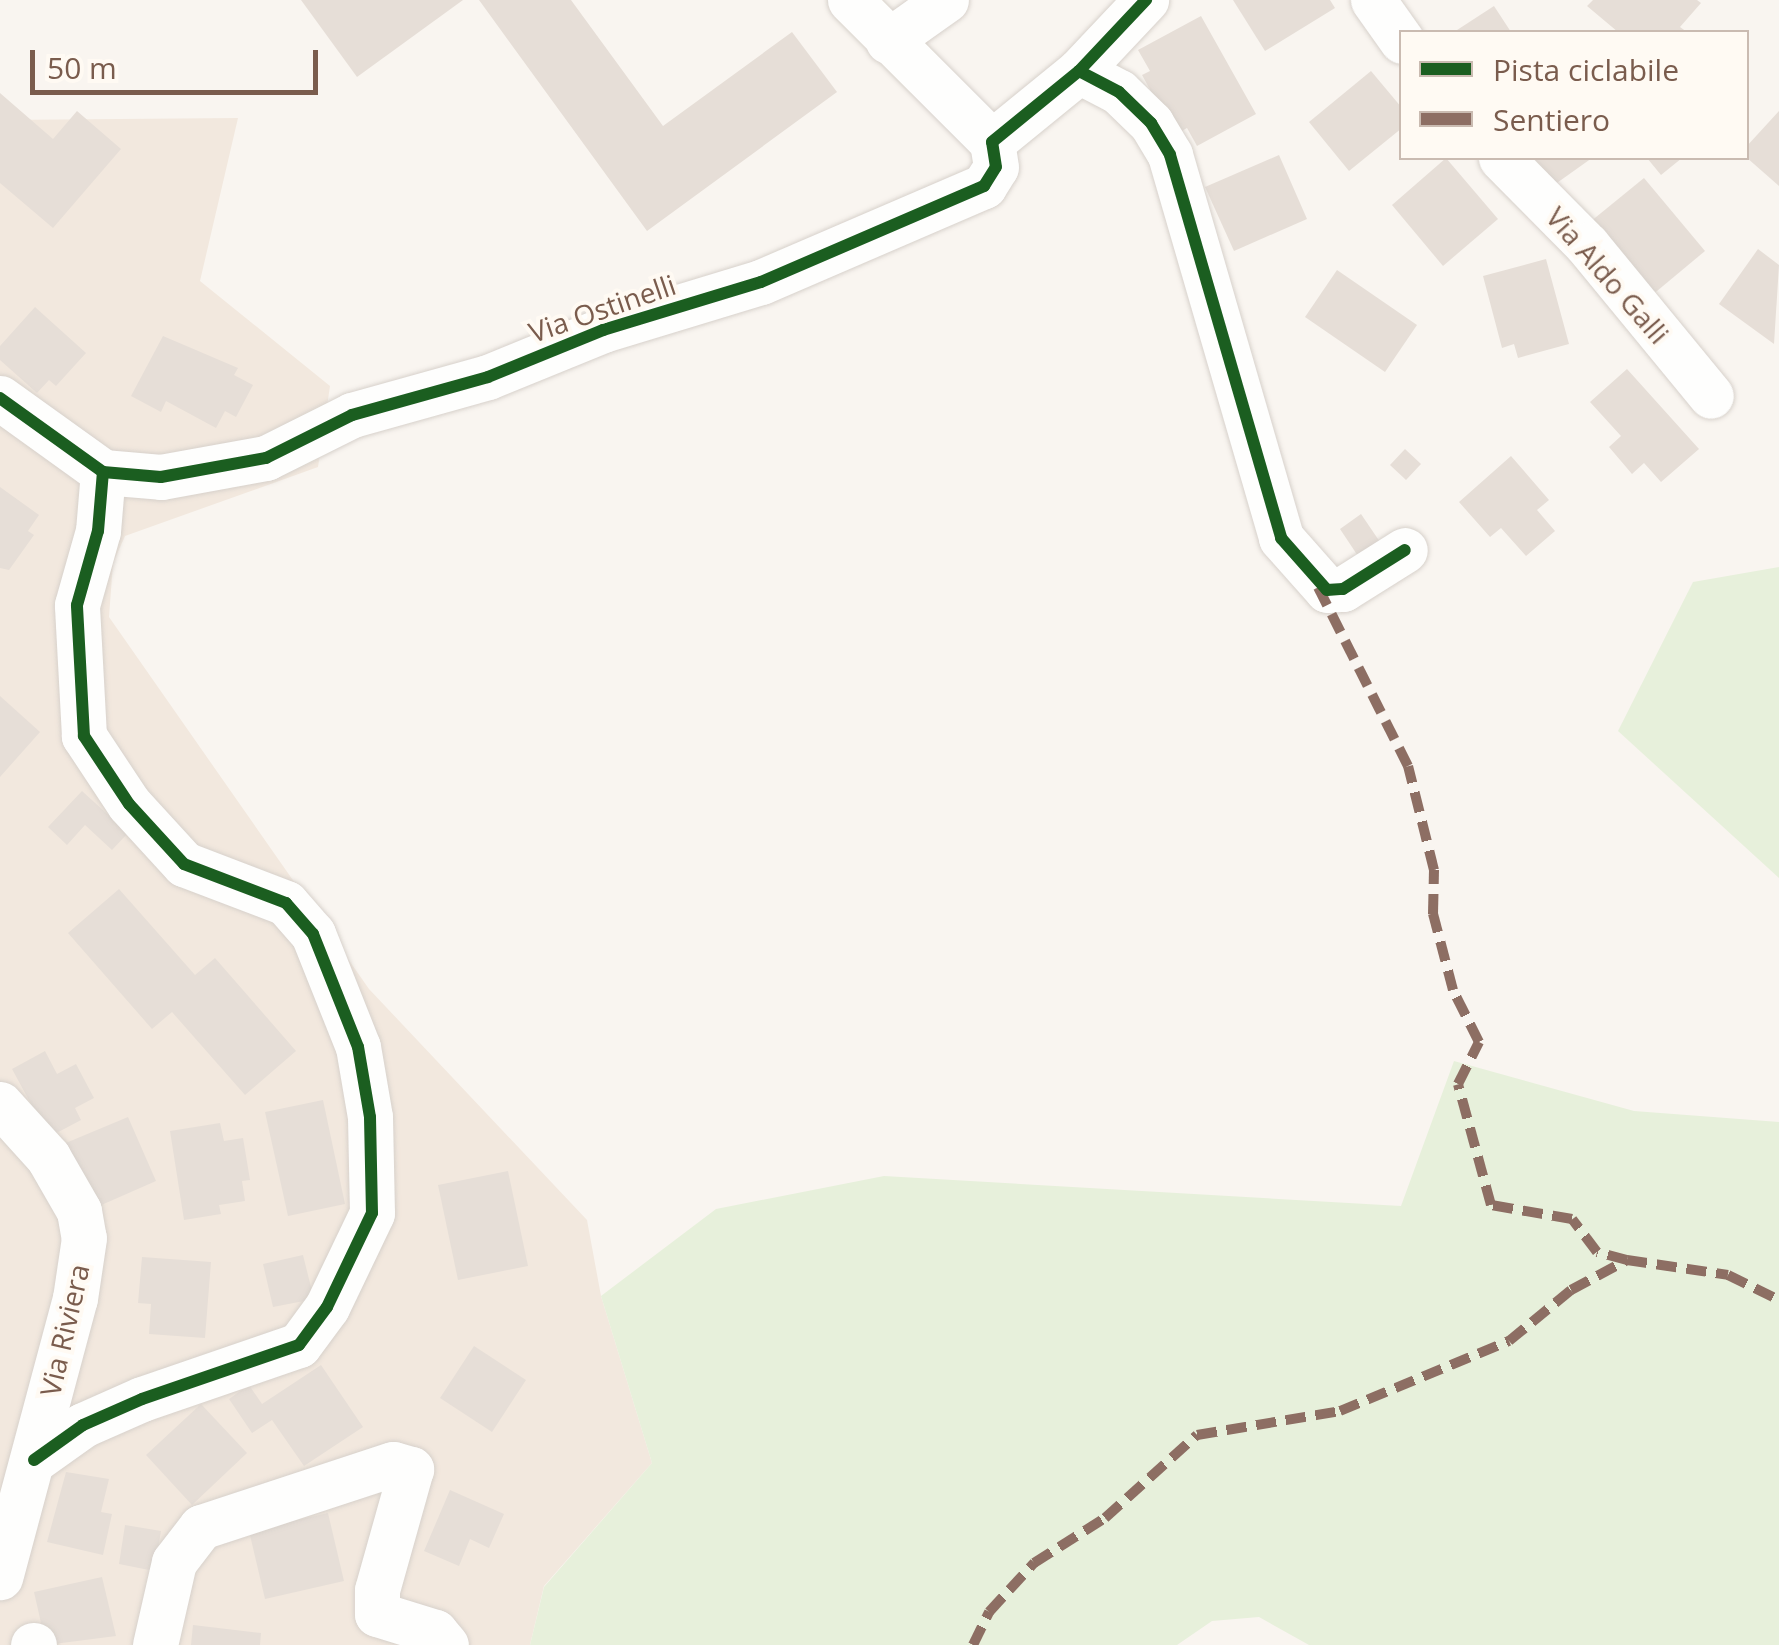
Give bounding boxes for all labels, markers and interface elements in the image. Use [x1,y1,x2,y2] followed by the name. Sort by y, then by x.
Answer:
[35,30,322,92] scale bar
[1399,30,1749,160] legend
[47,47,117,88] text: 50 m
[1493,49,1679,90] text: Pista ciclabile
[1493,99,1610,140] text: Sentiero
[1540,200,1676,350] street label: Via Aldo Galli
[524,267,680,349] street label: Via Ostinelli
[32,1261,96,1399] street label: Via Riviera

